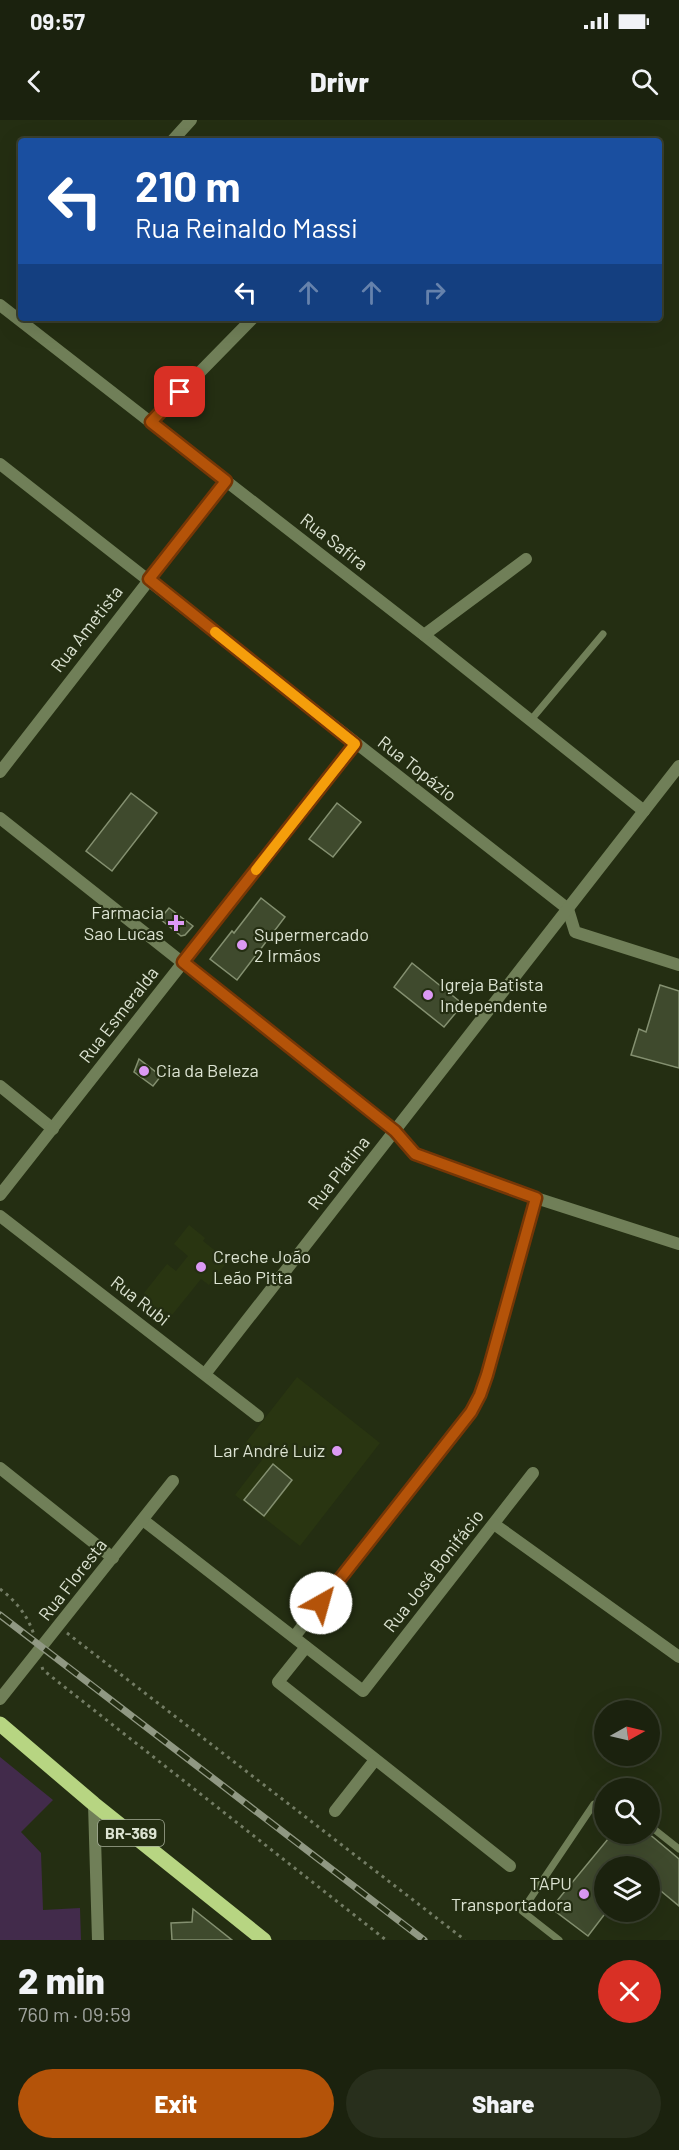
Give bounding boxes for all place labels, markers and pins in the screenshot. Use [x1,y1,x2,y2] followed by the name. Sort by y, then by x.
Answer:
[154,366,205,417] pin
[84,901,164,944] place label: Farmacia Sao Lucas
[169,916,183,930] marker: Farmacia Sao Lucas
[254,923,369,966] place label: Supermercado 2 Irmãos
[235,938,249,952] marker: Supermercado 2 Irmãos
[440,973,548,1016] place label: Igreja Batista Independente
[421,988,435,1002] marker: Igreja Batista Independente
[156,1059,259,1081] place label: Cia da Beleza
[137,1064,151,1078] marker: Cia da Beleza
[213,1245,311,1288] place label: Creche João Leão Pitta
[194,1260,208,1274] marker: Creche João Leão Pitta
[213,1439,325,1461] place label: Lar André Luiz
[330,1444,344,1458] marker: Lar André Luiz
[451,1872,572,1915] place label: TAPU Transportadora
[577,1887,591,1901] marker: TAPU Transportadora

